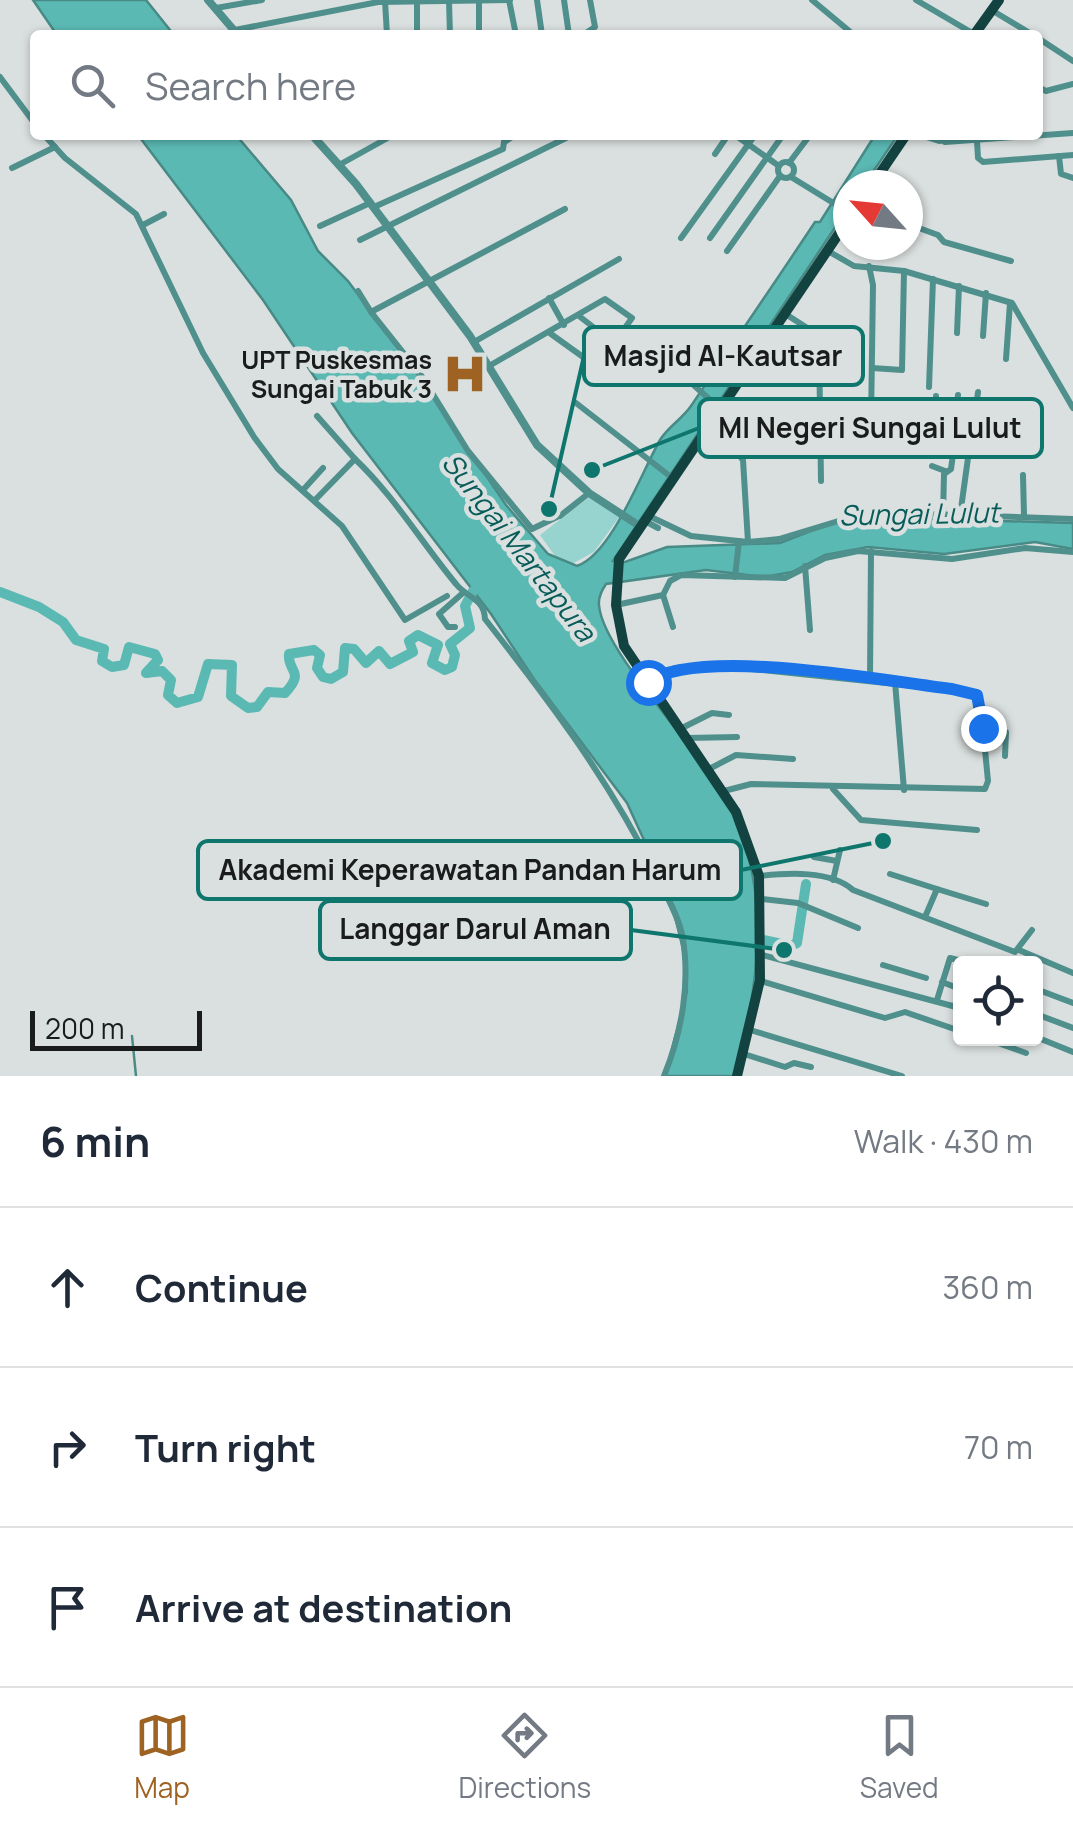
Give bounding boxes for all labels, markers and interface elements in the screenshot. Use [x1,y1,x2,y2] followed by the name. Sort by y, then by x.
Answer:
[30,30,1043,140] search box
[65,58,120,113] icon: search
[145,59,356,111] text: Search here
[833,170,923,260] north arrow
[584,327,863,385] callout: Masjid Al-Kautsar
[604,336,842,374] text: Masjid Al-Kautsar
[241,342,432,406] place label: UPT Puskesmas Sungai Tabuk 3
[441,350,489,398] hospital icon: UPT Puskesmas Sungai Tabuk 3
[699,399,1042,457] callout: MI Negeri Sungai Lulut
[718,408,1022,446] text: MI Negeri Sungai Lulut
[434,444,606,649] water label: Sungai Martapura
[839,493,1002,533] water label: Sungai Lulut
[626,660,672,706] route start
[961,706,1007,752] route end
[198,841,741,899] callout: Akademi Keperawatan Pandan Harum
[219,850,721,888] text: Akademi Keperawatan Pandan Harum
[320,901,631,959] callout: Langgar Darul Aman
[339,909,611,947] text: Langgar Darul Aman
[953,956,1043,1046] map controls
[953,956,1043,1046] button: locate
[30,1006,202,1050] scale bar
[45,1009,124,1047] text: 200 m
[40,1112,150,1170] text: 6 min
[854,1119,1033,1163] text: Walk · 430 m
[40,1260,95,1315] icon: ahead
[135,1261,308,1313] text: Continue
[942,1265,1033,1309] text: 360 m
[40,1420,95,1475] icon: right
[135,1421,316,1473] text: Turn right
[964,1425,1033,1469] text: 70 m
[40,1580,95,1635] icon: arrive
[135,1581,512,1633] text: Arrive at destination
[134,1708,190,1806] tab: Map
[459,1708,591,1806] tab: Directions
[860,1708,939,1806] tab: Saved

